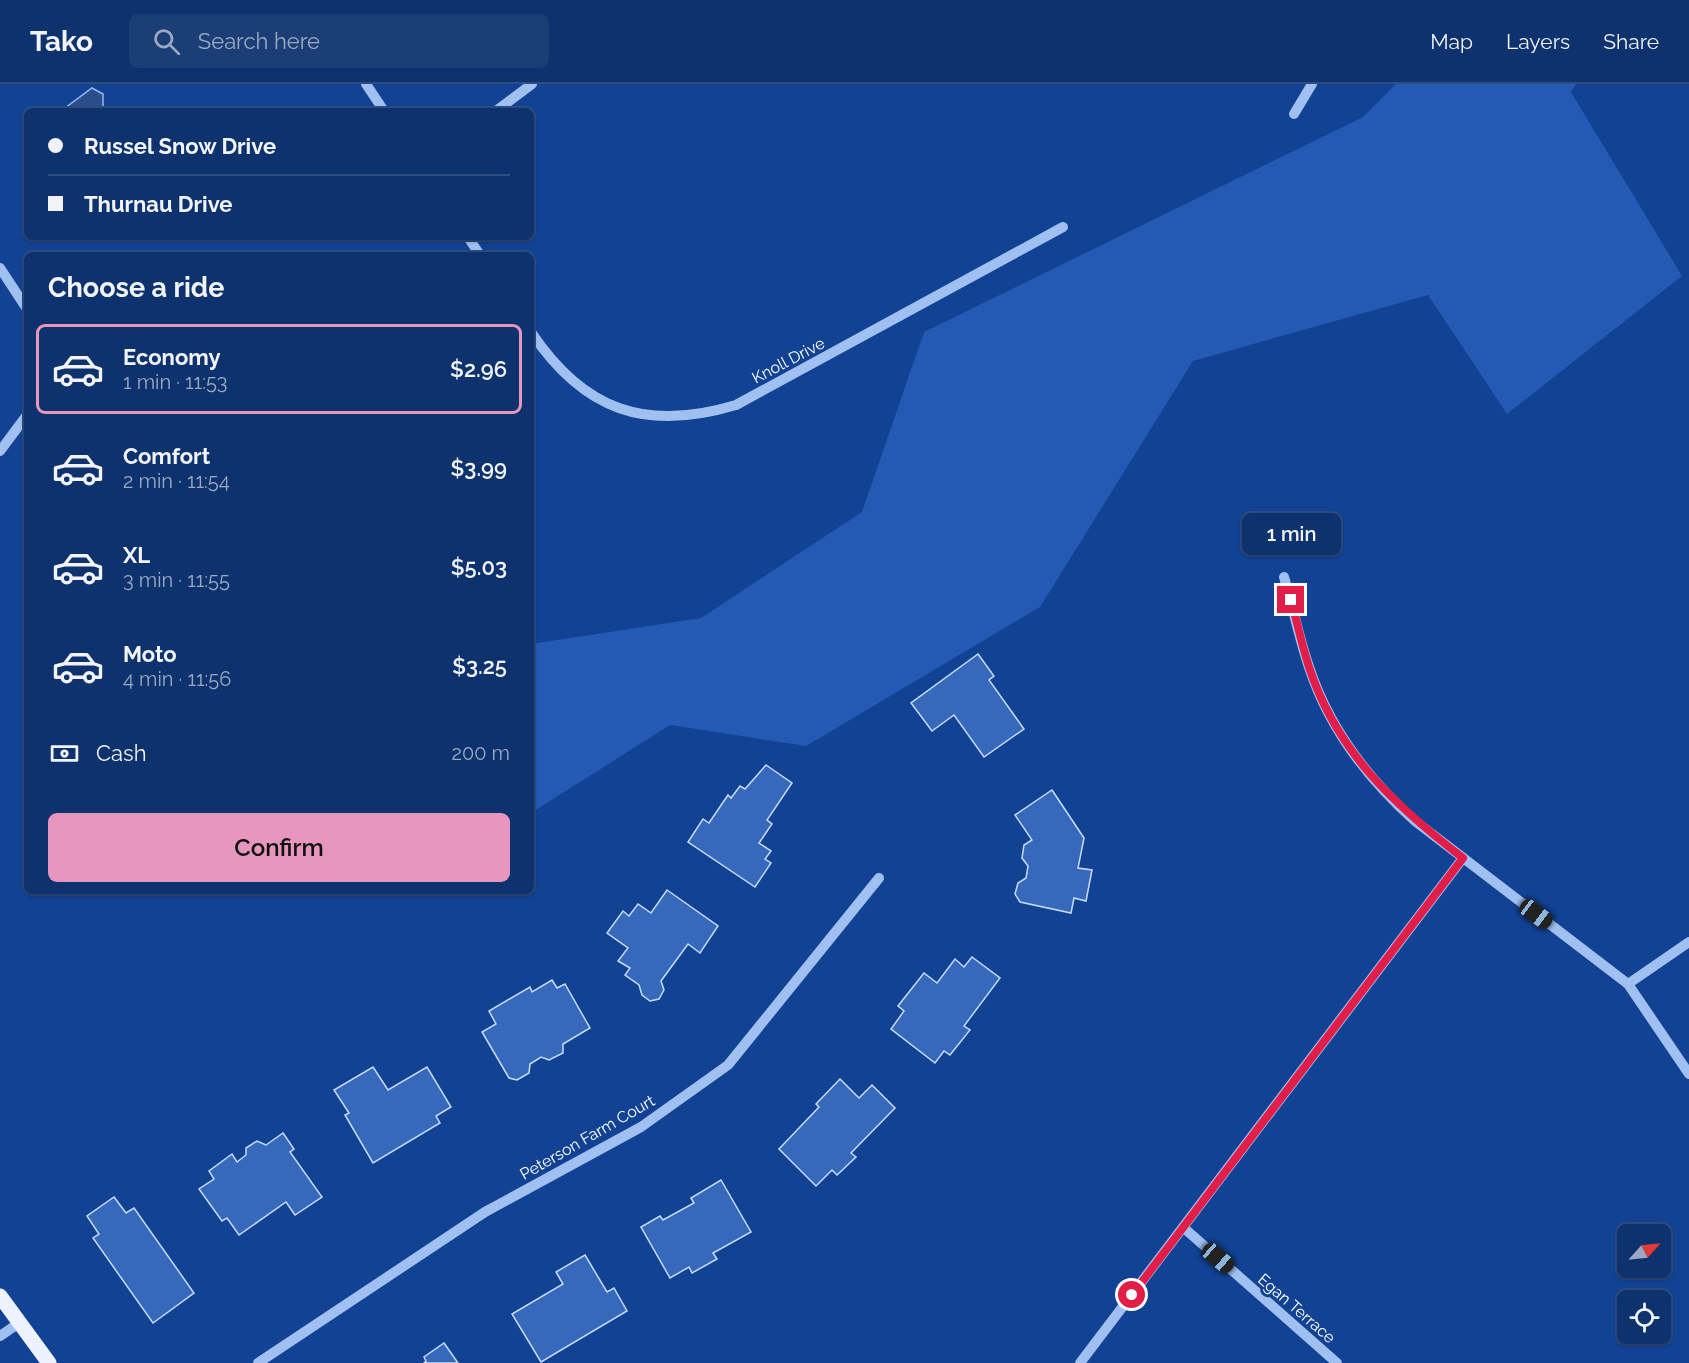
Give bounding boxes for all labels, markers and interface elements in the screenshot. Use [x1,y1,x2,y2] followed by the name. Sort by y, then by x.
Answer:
[129,14,549,68] search box
[30,25,93,58] text: Tako
[150,25,183,58] icon: search
[198,28,320,54] text: Search here
[1430,29,1473,54] text: Map
[1506,29,1570,54] text: Layers
[1603,29,1659,54] text: Share
[84,133,276,159] text: Russel Snow Drive
[84,191,233,217] text: Thurnau Drive
[48,272,224,303] text: Choose a ride
[749,333,828,388] street label: Knoll Drive
[51,342,105,396] icon: car
[123,344,221,370] text: Economy
[450,356,507,382] text: $2.96
[123,370,228,394] text: 1 min · 11:53
[51,441,105,495] icon: car
[123,443,210,469] text: Comfort
[451,455,507,481] text: $3.99
[123,469,230,493] text: 2 min · 11:54
[1242,513,1340,555] callout: 1 min
[1267,522,1316,546] text: 1 min
[51,540,105,594] icon: car
[123,542,150,568] text: XL
[451,554,507,580] text: $5.03
[123,568,230,592] text: 3 min · 11:55
[1277,586,1304,613] route end
[51,639,105,693] icon: car
[123,641,177,667] text: Moto
[452,653,507,679] text: $3.25
[123,667,231,691] text: 4 min · 11:56
[48,737,81,770] icon: cash
[96,740,147,766] text: Cash
[452,741,510,765] text: 200 m
[48,813,510,882] button: Confirm
[1516,896,1556,932] car
[516,1091,659,1184] street label: Peterson Farm Court
[1617,1224,1671,1278] north arrow
[1617,1224,1671,1344] map controls
[1199,1239,1237,1277] car
[1254,1270,1339,1347] street label: Egan Terrace
[1118,1281,1145,1308] route start
[1617,1290,1671,1344] button: locate

